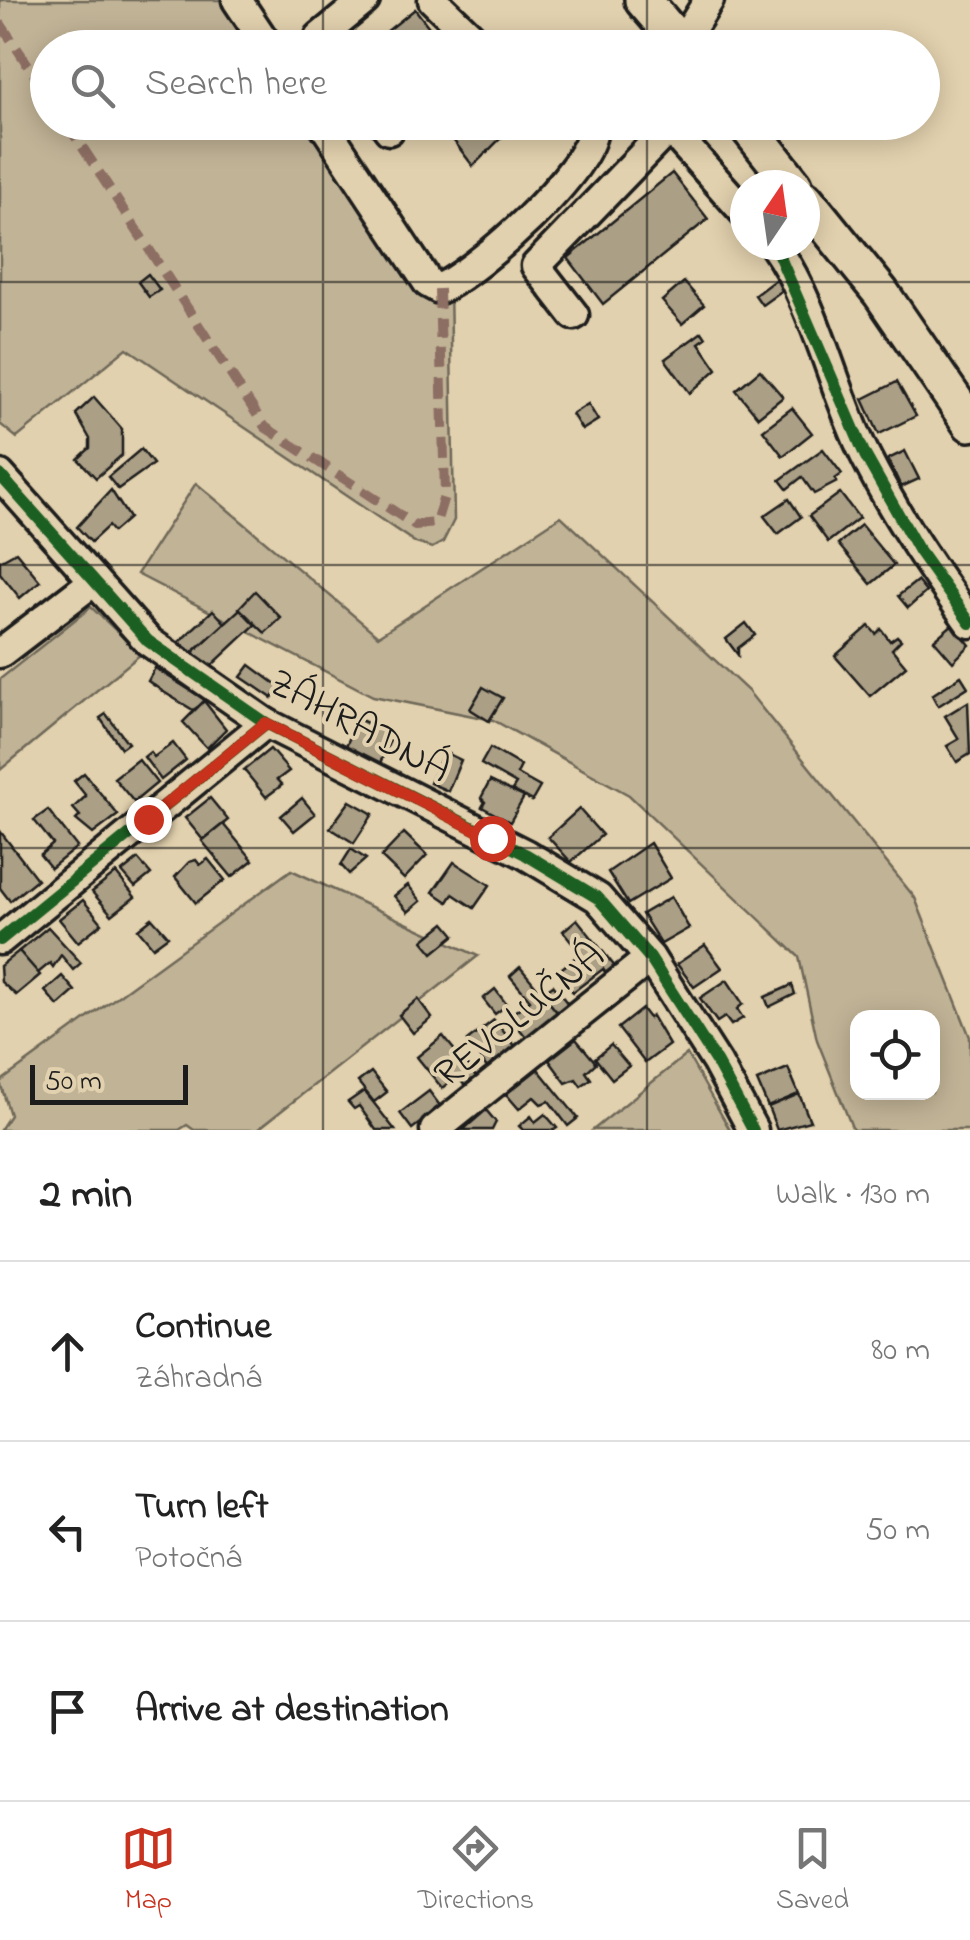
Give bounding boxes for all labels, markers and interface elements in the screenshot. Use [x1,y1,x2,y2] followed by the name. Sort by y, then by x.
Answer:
[30,30,940,140] search box
[145,57,327,113] text: Search here
[65,58,120,113] icon: search
[730,170,820,260] north arrow
[257,655,460,801] street label: ZÁHRADNÁ
[126,797,172,843] route end
[470,816,516,862] route start
[423,929,619,1104] street label: REVOLUČNÁ
[850,1010,940,1100] map controls
[850,1010,940,1100] button: locate
[30,1060,188,1104] scale bar
[45,1062,102,1103] text: 50 m
[40,1165,132,1226] text: 2 min
[776,1172,930,1219] text: Walk · 130 m
[135,1300,271,1356] text: Continue
[40,1324,95,1379] icon: ahead
[871,1328,930,1375] text: 80 m
[135,1356,262,1403] text: Záhradná
[135,1480,268,1536] text: Turn left
[40,1504,95,1559] icon: left
[865,1508,930,1555] text: 50 m
[135,1536,242,1583] text: Potočná
[135,1683,449,1739] text: Arrive at destination
[40,1684,95,1739] icon: arrive
[121,1821,176,1922] tab: Map
[418,1821,534,1922] tab: Directions
[776,1821,849,1922] tab: Saved

